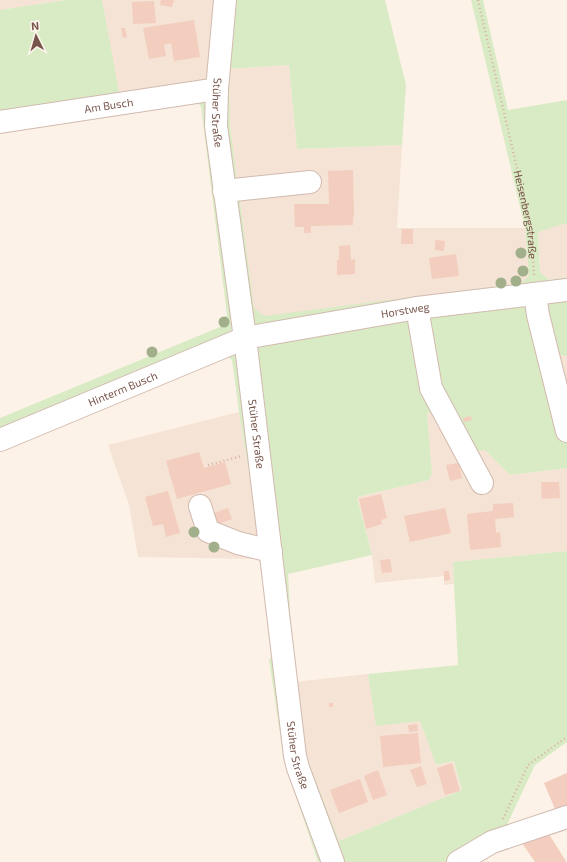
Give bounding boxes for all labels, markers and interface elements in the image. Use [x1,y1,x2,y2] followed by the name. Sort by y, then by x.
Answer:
[16,16,56,56] north arrow
[31,19,40,32] text: N
[210,77,226,148] street label: Stüher Straße
[83,95,134,115] street label: Am Busch
[512,169,540,259] street label: Heisenbergstraße
[380,300,430,320] street label: Horstweg
[86,368,159,409] street label: Hinterm Busch
[246,399,268,469] street label: Stüher Straße
[285,720,312,791] street label: Stüher Straße

